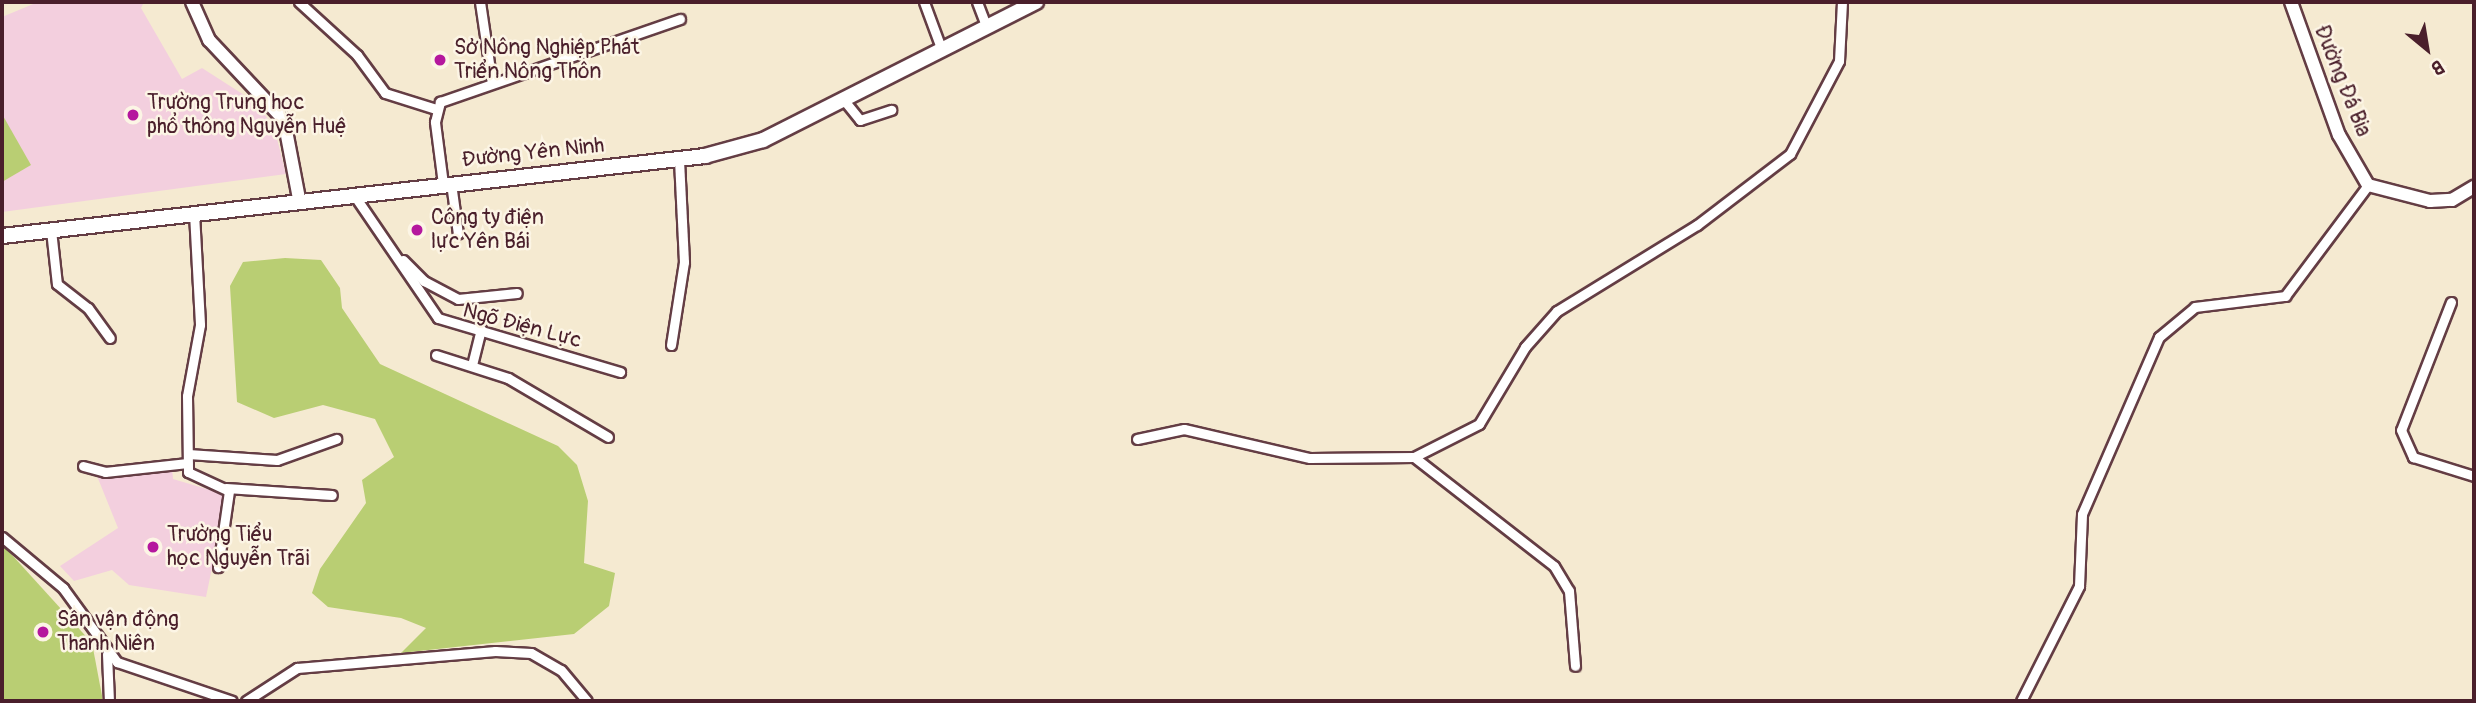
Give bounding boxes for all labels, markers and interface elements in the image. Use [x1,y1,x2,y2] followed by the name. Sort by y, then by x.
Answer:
[2392,14,2462,84] north arrow
[2308,22,2376,140] street label: Đường Đá Bia
[454,35,640,85] place label: Sở Nông Nghiệp Phát Triển Nông Thôn
[432,52,448,68] marker: Sở Nông Nghiệp Phát Triển Nông Thôn
[2427,54,2448,80] text: B
[147,90,346,140] place label: Trường Trung học phổ thông Nguyễn Huệ
[125,107,141,123] marker: Trường Trung học phổ thông Nguyễn Huệ
[460,133,606,173] street label: Đường Yên Ninh
[431,205,544,255] place label: Công ty điện lực Yên Bái
[409,222,425,238] marker: Công ty điện lực Yên Bái
[460,298,584,354] street label: Ngõ Điện Lực
[167,522,310,572] place label: Trường Tiểu học Nguyễn Trãi
[145,539,161,555] marker: Trường Tiểu học Nguyễn Trãi
[57,607,179,657] place label: Sân vận động Thanh Niên
[35,624,51,640] marker: Sân vận động Thanh Niên

